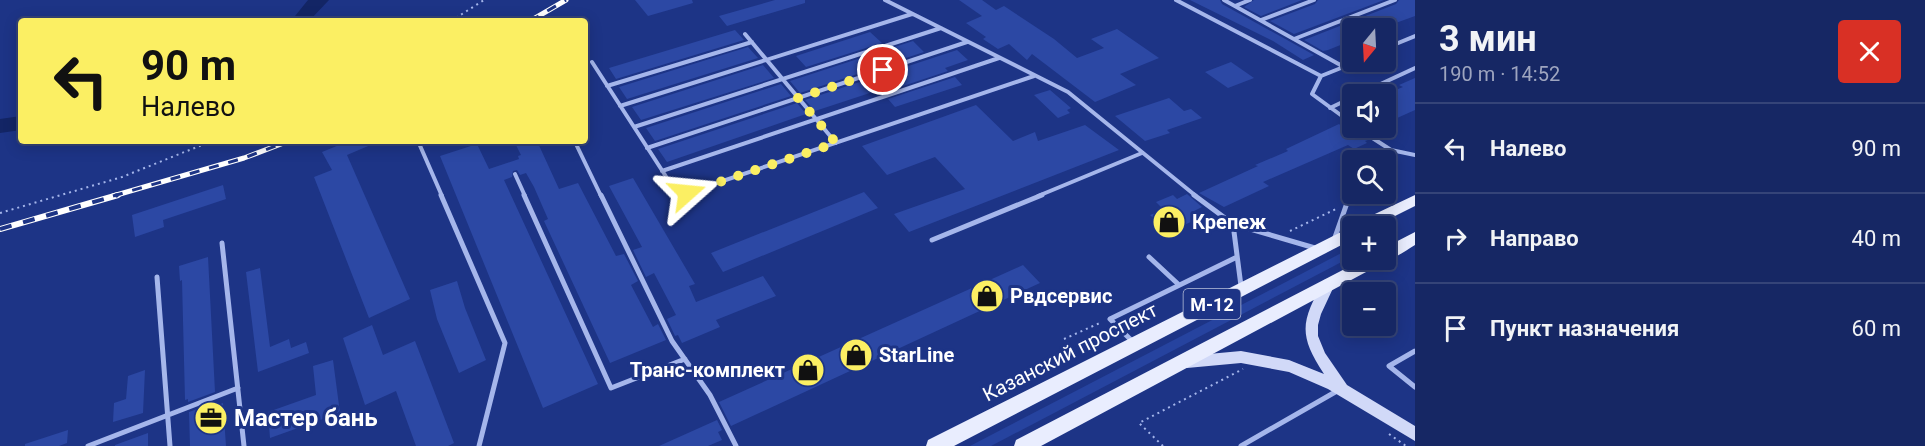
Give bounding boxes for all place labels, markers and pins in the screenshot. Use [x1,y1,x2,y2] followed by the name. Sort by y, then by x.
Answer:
[857,44,908,95] pin
[1151,204,1187,240] shop icon: Крепеж
[1192,210,1266,234] place label: Крепеж
[969,278,1005,314] shop icon: Рвдсервис
[1010,284,1112,308] place label: Рвдсервис
[838,337,874,373] shop icon: StarLine
[879,343,954,367] place label: StarLine
[790,352,826,388] shop icon: Транс-комплект
[630,358,785,382] place label: Транс-комплект
[193,400,229,436] office icon: Мастер бань
[234,404,378,432] place label: Мастер бань

